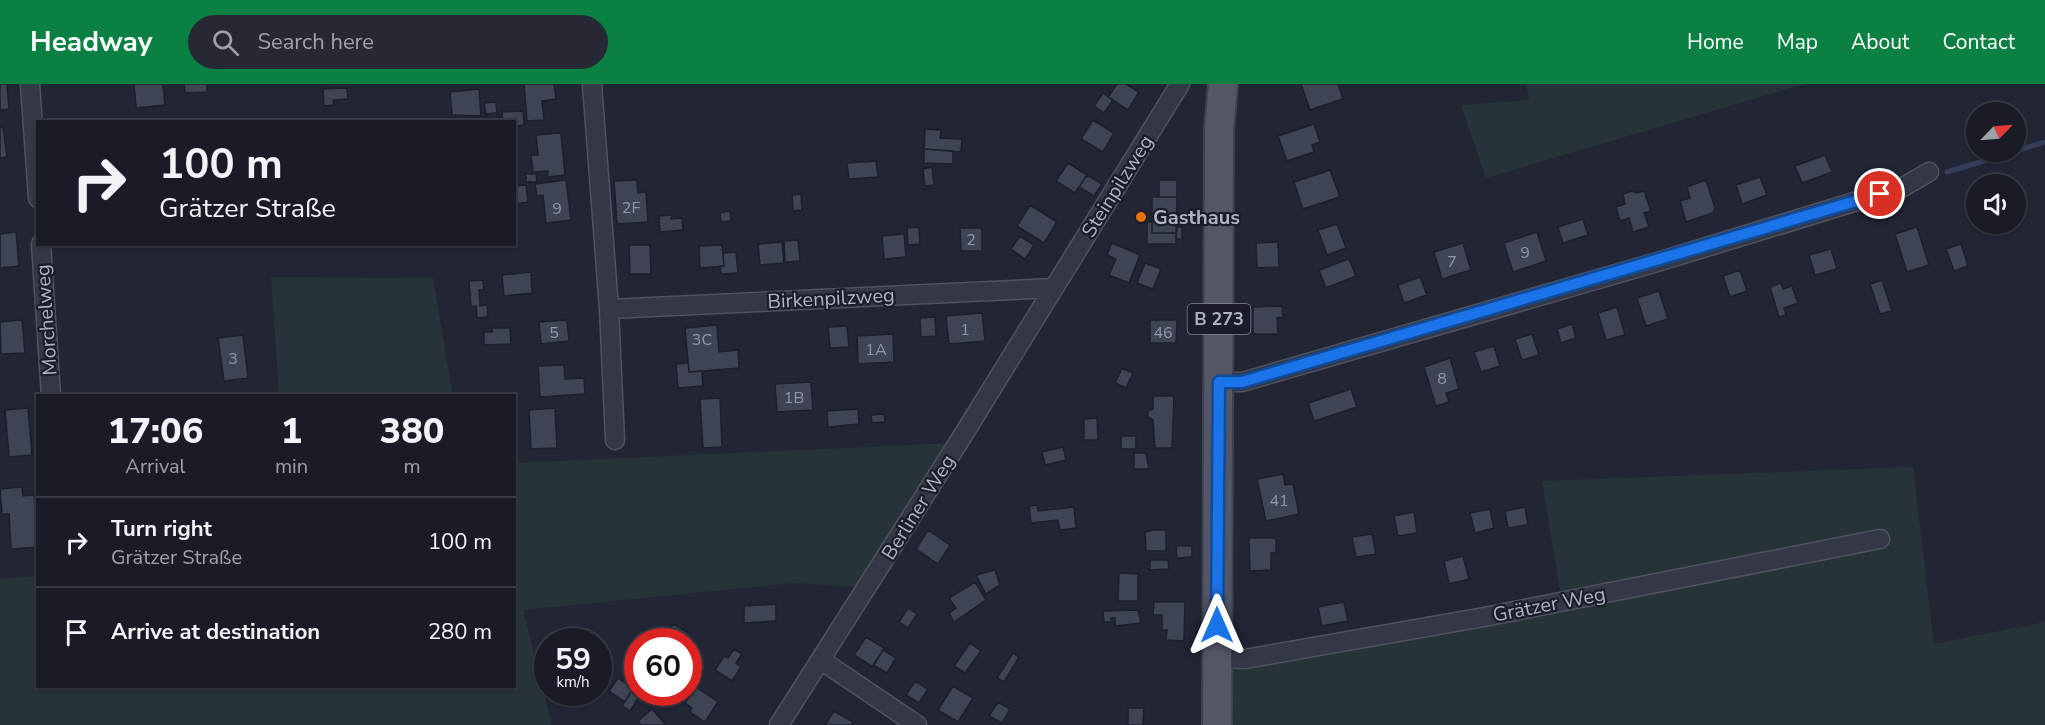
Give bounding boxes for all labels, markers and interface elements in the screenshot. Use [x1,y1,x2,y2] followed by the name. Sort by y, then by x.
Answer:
[188,15,608,69] search box
[30,23,152,61] text: Headway
[209,26,242,59] icon: search
[257,27,374,57] text: Search here
[1687,28,1744,56] text: Home
[1777,28,1818,56] text: Map
[1851,28,1909,56] text: About
[1942,28,2015,56] text: Contact
[1966,102,2026,162] north arrow
[1966,102,2026,234] map controls
[1075,130,1160,243] street label: Steinpilzweg
[159,136,283,193] text: 100 m
[60,144,138,222] icon: right
[1854,168,1905,219] pin
[1966,174,2026,234] button: sound
[1863,177,1896,210] icon: arrive
[159,190,336,227] text: Grätzer Straße
[622,197,640,219] house number: 2F
[552,198,562,220] house number: 9
[1153,204,1240,231] place label: Gasthaus
[1134,210,1148,224] marker: Gasthaus
[966,229,976,251] house number: 2
[1520,242,1530,264] house number: 9
[1447,251,1457,273] house number: 7
[29,264,64,376] street label: Morchelweg
[767,282,895,315] street label: Birkenpilzweg
[1188,304,1250,334] road number: B 273
[960,319,970,341] house number: 1
[549,322,559,344] house number: 5
[1153,322,1173,344] house number: 46
[692,329,712,351] house number: 3C
[865,339,887,361] house number: 1A
[228,348,238,370] house number: 3
[1437,368,1447,390] house number: 8
[784,387,804,409] house number: 1B
[108,407,203,456] text: 17:06
[281,407,302,456] text: 1
[380,407,444,456] text: 380
[875,449,962,565] street label: Berliner Weg
[125,453,186,480] text: Arrival
[275,453,308,480] text: min
[403,453,421,480] text: m
[1269,490,1289,512] house number: 41
[111,514,212,544] text: Turn right
[60,526,93,559] icon: right
[428,527,492,557] text: 100 m
[111,544,242,571] text: Grätzer Straße
[1490,580,1608,629] street label: Grätzer Weg
[1185,593,1249,657] position arrow
[60,616,93,649] icon: arrive
[111,617,320,647] text: Arrive at destination
[428,617,492,647] text: 280 m
[624,628,702,706] speed limit sign: 60
[555,639,591,680] text: 59
[556,672,590,692] text: km/h

